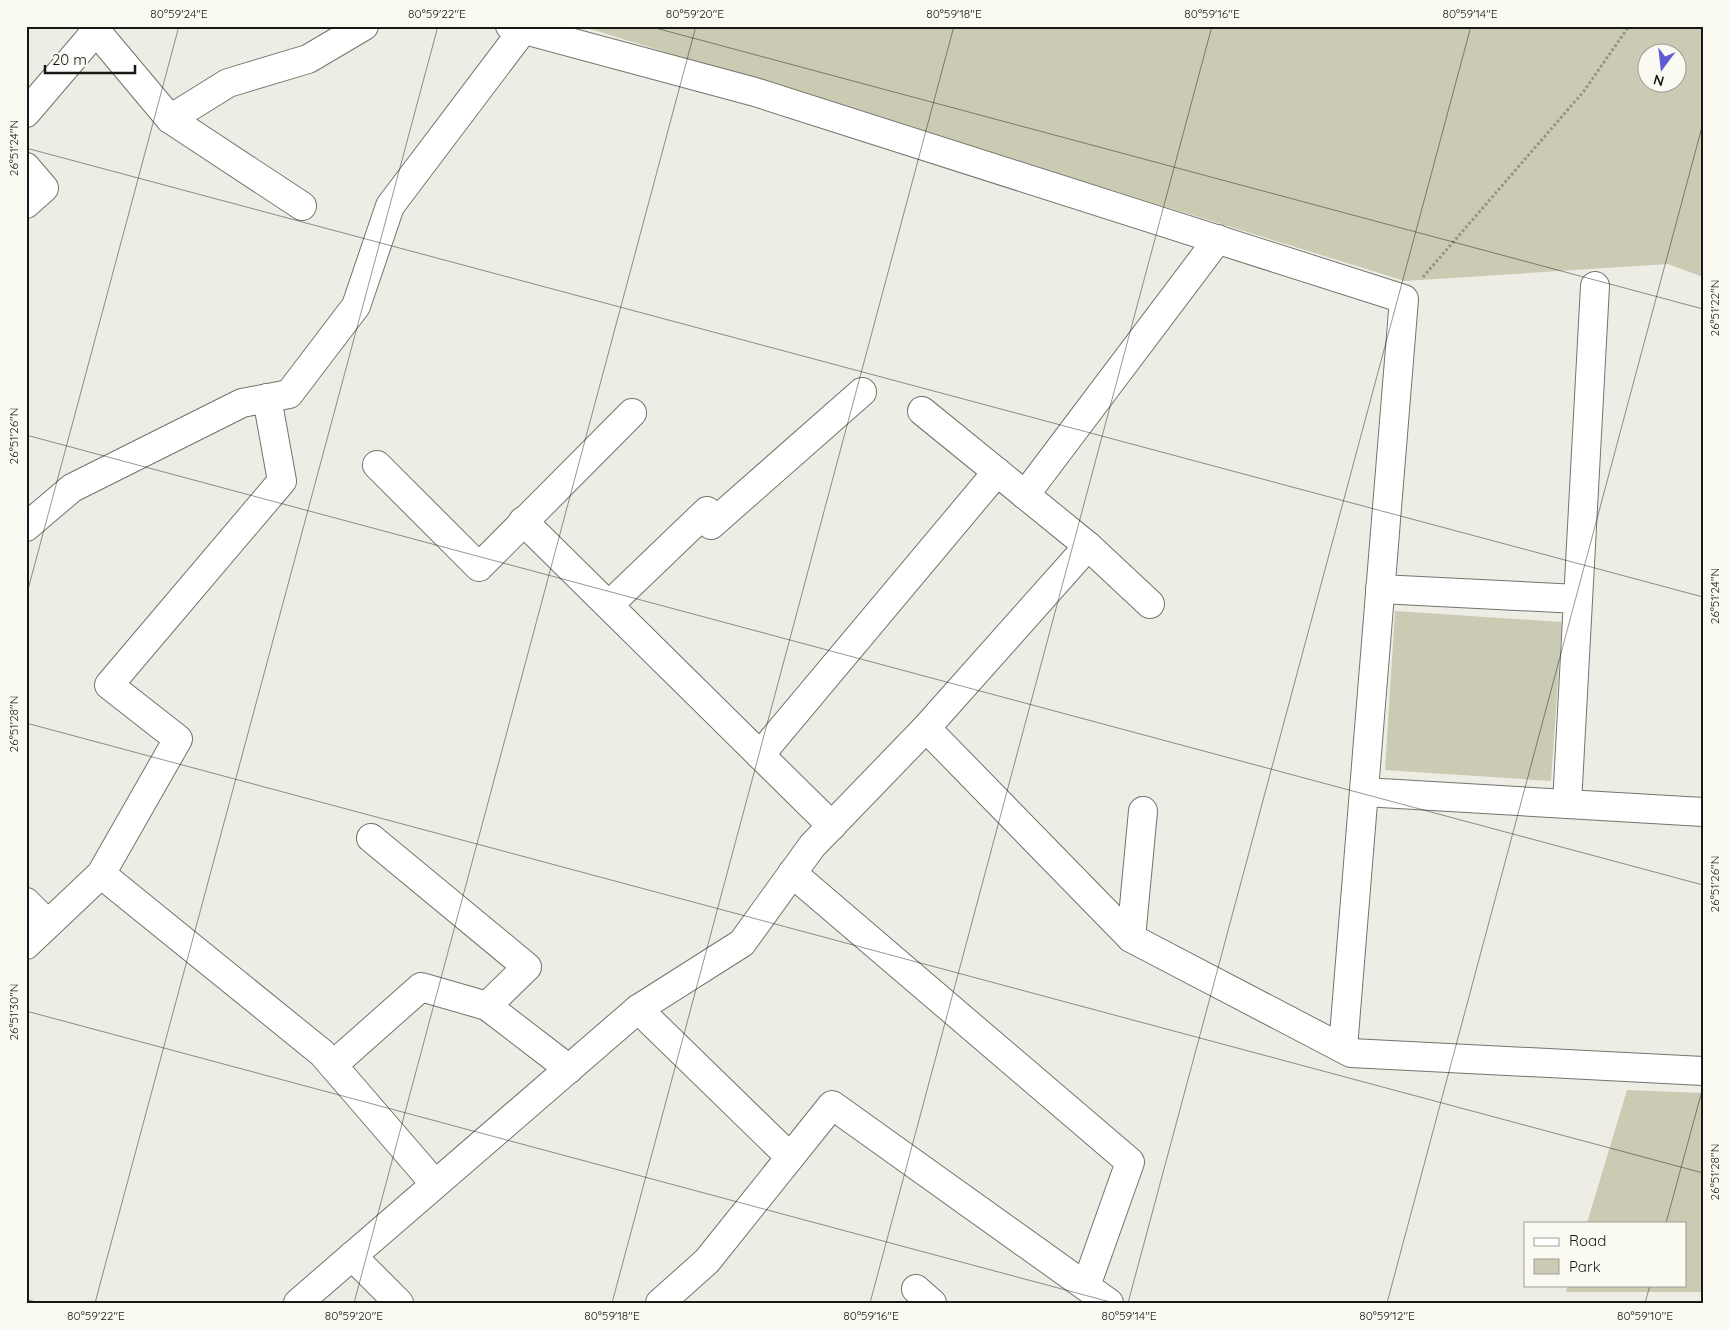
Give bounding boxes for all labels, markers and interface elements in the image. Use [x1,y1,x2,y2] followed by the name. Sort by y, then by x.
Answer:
[150,6,208,21] text: 80°59'24"E
[408,6,466,21] text: 80°59'22"E
[666,6,724,21] text: 80°59'20"E
[926,6,982,21] text: 80°59'18"E
[1184,6,1240,21] text: 80°59'16"E
[1442,6,1498,21] text: 80°59'14"E
[45,42,135,74] scale bar
[1636,42,1686,92] north arrow
[52,50,87,69] text: 20 m
[1651,71,1666,91] text: N
[6,120,21,176] text: 26°51'24"N
[1707,279,1722,337] text: 26°51'22"N
[6,408,21,464] text: 26°51'26"N
[1707,568,1722,624] text: 26°51'24"N
[6,696,21,752] text: 26°51'28"N
[1707,856,1722,912] text: 26°51'26"N
[6,983,21,1041] text: 26°51'30"N
[1707,1144,1722,1200] text: 26°51'28"N
[1524,1222,1686,1286] legend
[1569,1231,1606,1250] text: Road
[1569,1257,1601,1276] text: Park
[67,1308,125,1323] text: 80°59'22"E
[325,1308,383,1323] text: 80°59'20"E
[584,1308,640,1323] text: 80°59'18"E
[843,1308,899,1323] text: 80°59'16"E
[1101,1308,1157,1323] text: 80°59'14"E
[1359,1308,1415,1323] text: 80°59'12"E
[1617,1308,1673,1323] text: 80°59'10"E

